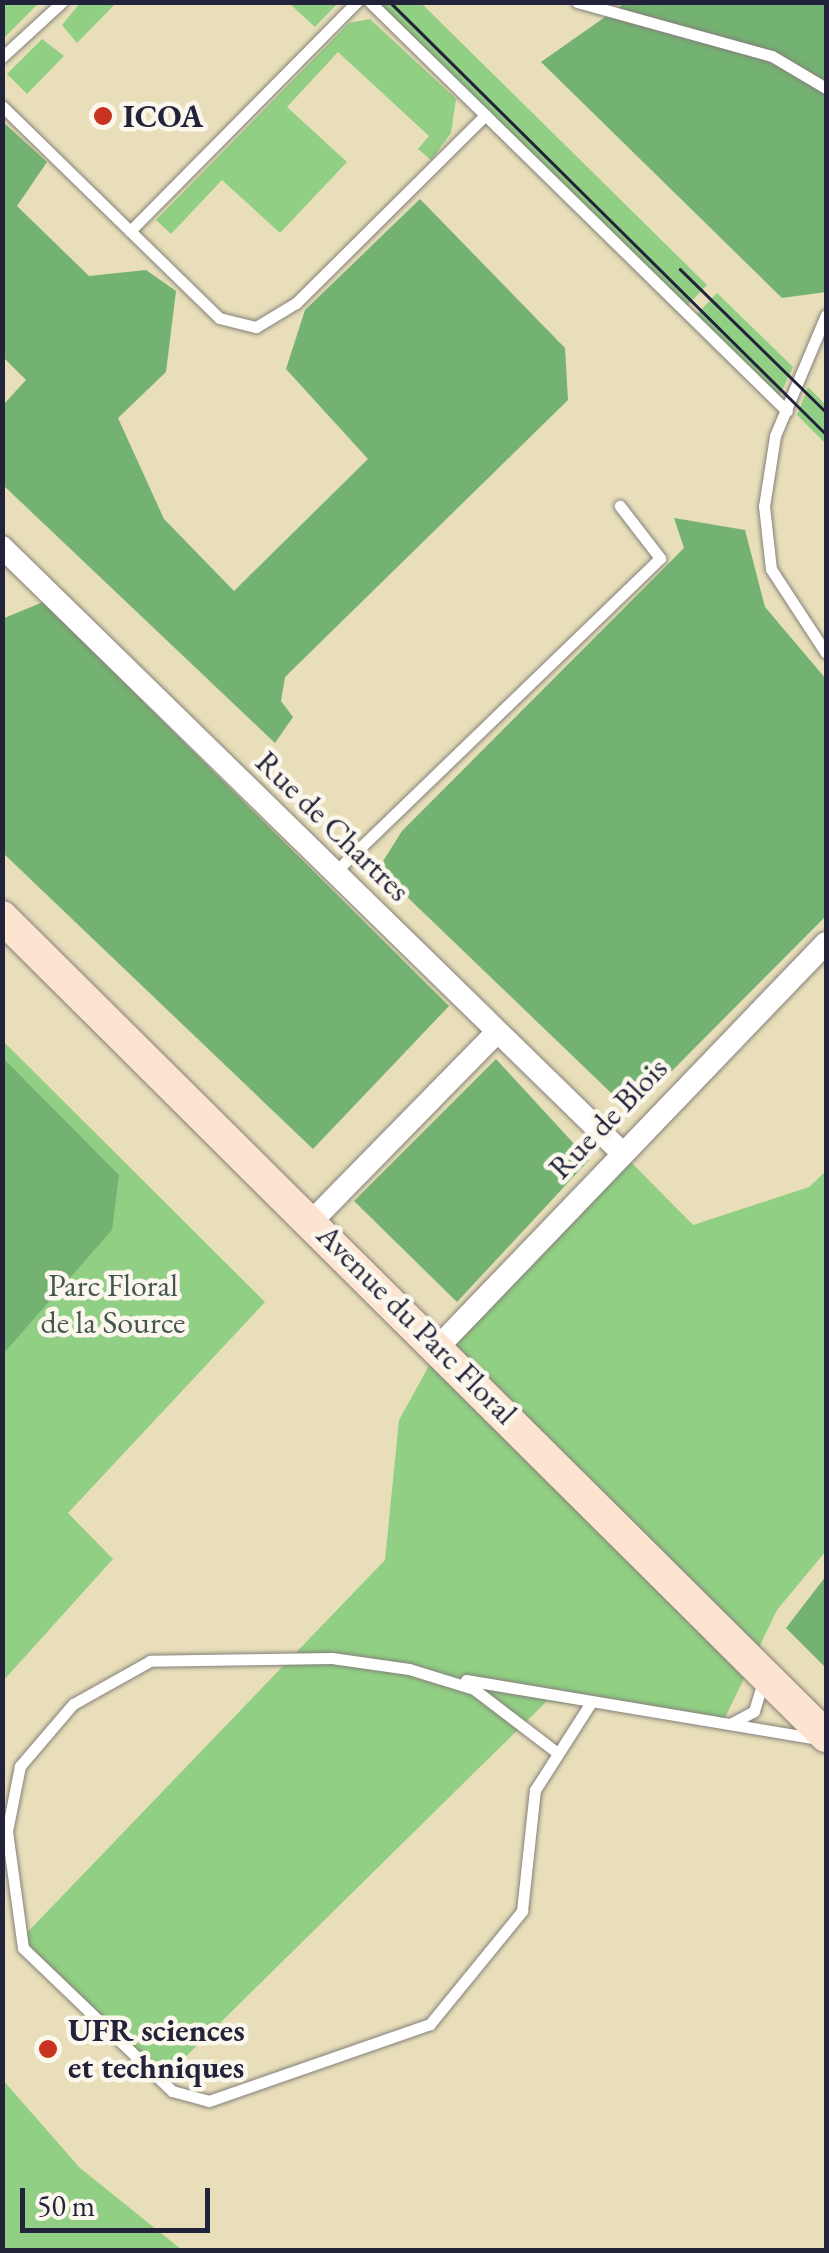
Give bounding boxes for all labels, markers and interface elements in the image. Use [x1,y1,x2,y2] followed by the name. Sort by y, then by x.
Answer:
[123,97,203,135] place label: ICOA
[92,105,114,127] marker: ICOA
[248,743,418,909] street label: Rue de Chartres
[541,1049,675,1187] street label: Rue de Blois
[309,1216,525,1432] street label: Avenue du Parc Floral
[40,1267,186,1342] park label: Parc Floral de la Source
[68,2012,245,2087] place label: UFR sciences et techniques
[37,2038,59,2060] marker: UFR sciences et techniques
[25,2168,215,2230] scale bar
[37,2186,95,2225] text: 50 m

